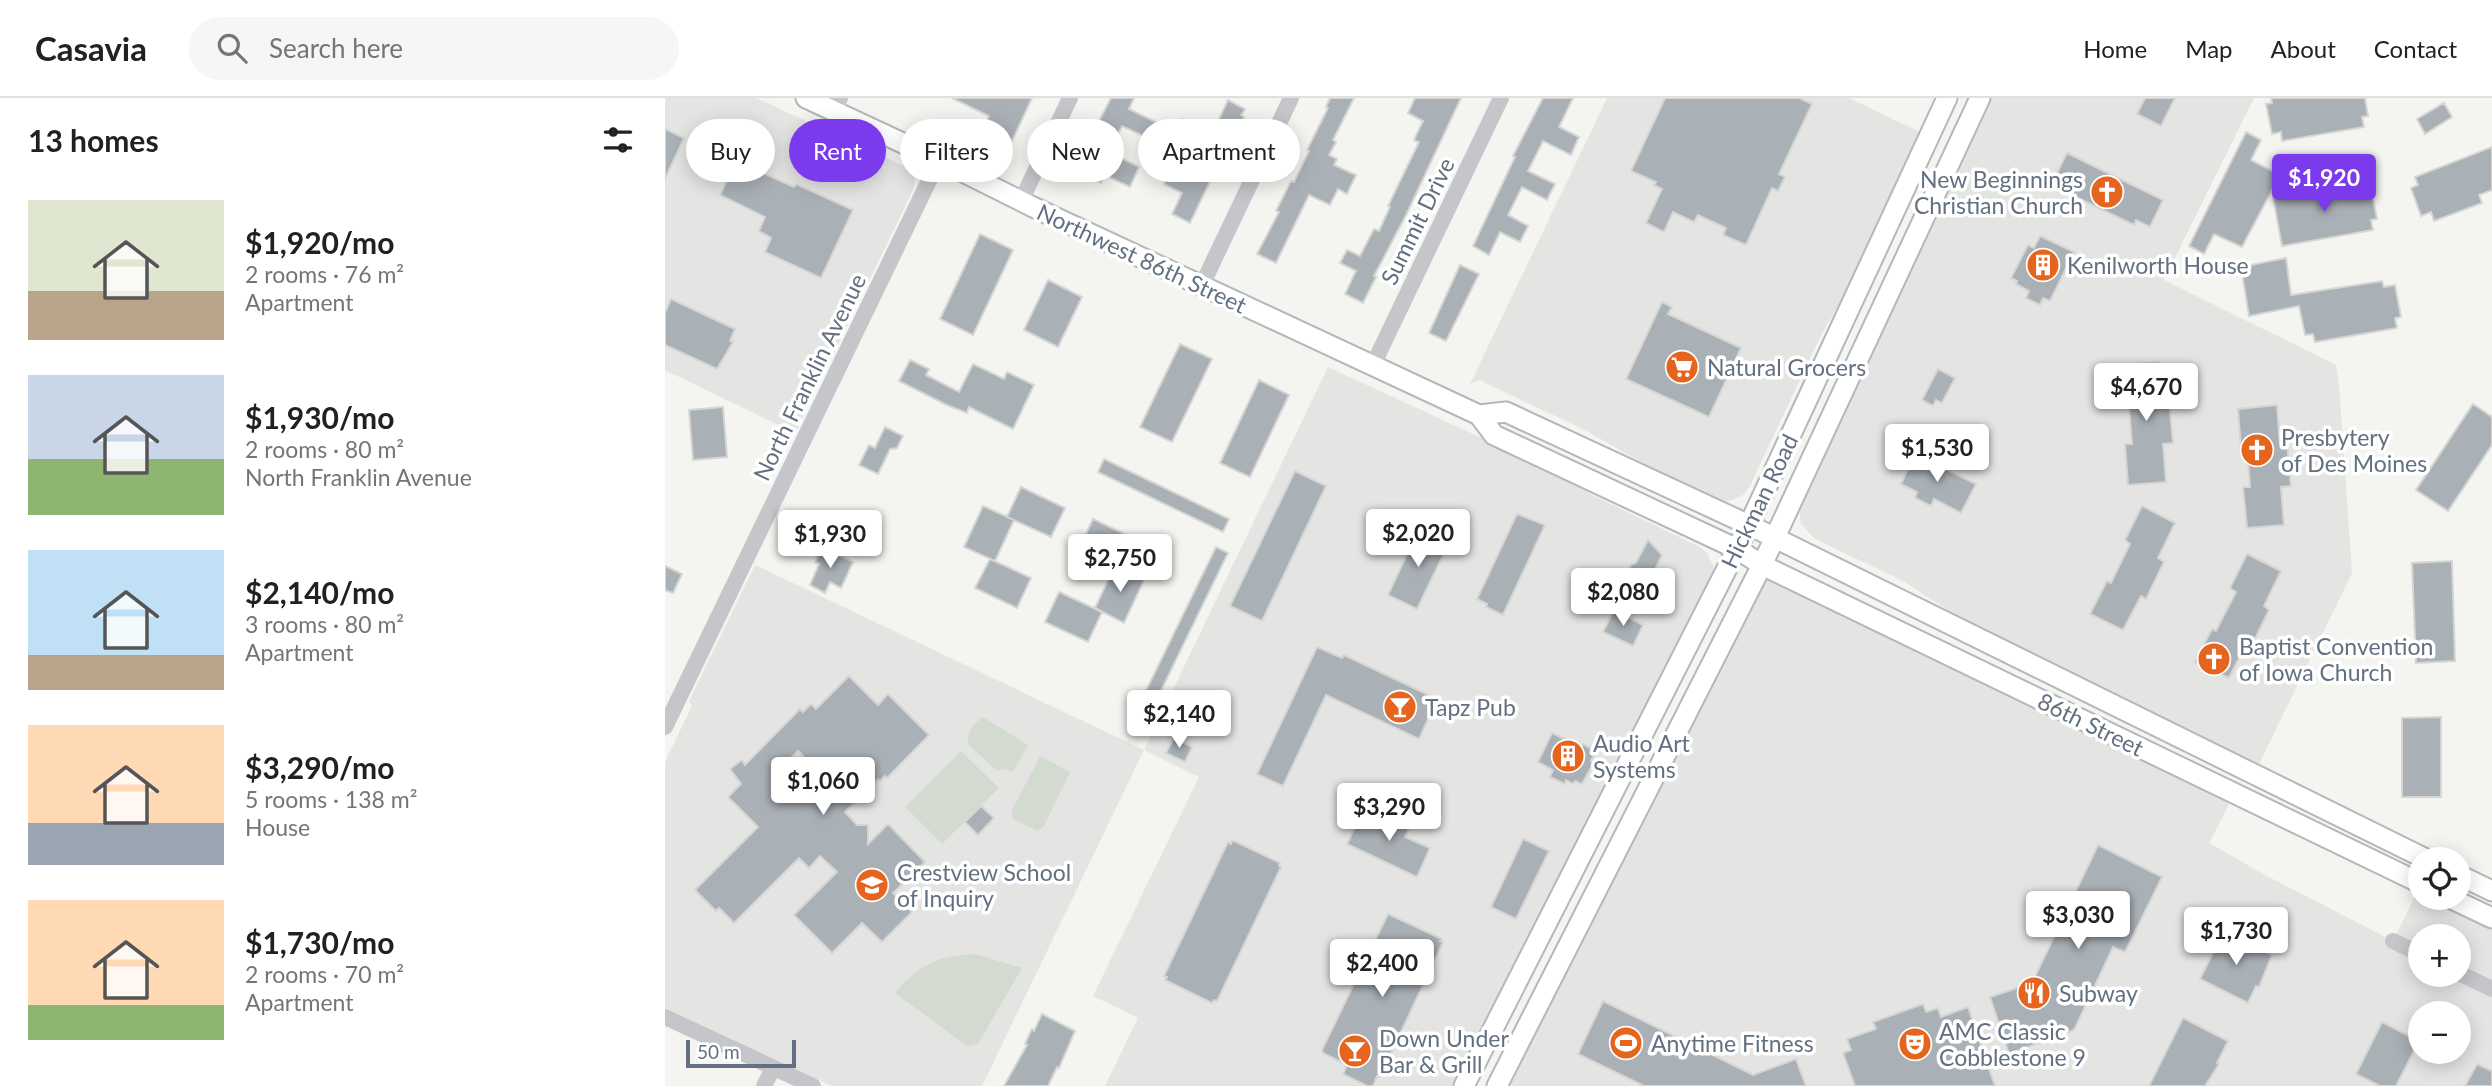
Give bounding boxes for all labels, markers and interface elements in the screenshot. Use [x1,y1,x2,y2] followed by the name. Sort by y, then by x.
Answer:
[189,17,679,80] search box
[35,28,147,68] text: Casavia
[213,29,251,67] icon: search
[269,32,403,64] text: Search here
[2083,34,2147,63] text: Home
[2185,34,2233,63] text: Map
[2271,34,2336,63] text: About
[2374,34,2457,63] text: Contact
[686,119,775,182] chip: Buy
[789,119,886,182] chip: Rent
[900,119,1013,182] chip: Filters
[1027,119,1124,182] chip: New
[1138,119,1300,182] chip: Apartment
[599,121,637,159] icon: filters
[28,122,159,158] text: 13 homes
[1374,153,1460,289] street label: Summit Drive
[2267,155,2381,214] pin: $1,920
[2288,163,2360,191] text: $1,920
[1914,165,2083,219] place label: New Beginnings Christian Church
[2088,173,2126,211] church icon: New Beginnings Christian Church
[1033,197,1252,319] street label: Northwest 86th Street
[245,224,394,260] text: $1,920/mo
[84,228,168,312] icon: home
[2024,246,2062,284] building icon: Kenilworth House
[2067,251,2249,279] place label: Kenilworth House
[245,260,404,288] text: 2 rooms · 76 m²
[747,269,871,485] street label: North Franklin Avenue
[245,288,353,316] text: Apartment
[1663,348,1701,386] supermarket icon: Natural Grocers
[1707,353,1866,381] place label: Natural Grocers
[2089,364,2203,423] pin: $4,670
[2110,372,2182,400] text: $4,670
[245,399,394,435] text: $1,930/mo
[84,403,168,487] icon: home
[2281,423,2427,477] place label: Presbytery of Des Moines
[1880,424,1994,484] pin: $1,530
[1714,429,1804,573] street label: Hickman Road
[2238,431,2276,469] church icon: Presbytery of Des Moines
[1901,433,1973,461] text: $1,530
[245,435,404,463] text: 2 rooms · 80 m²
[245,463,472,491] text: North Franklin Avenue
[773,510,887,570] pin: $1,930
[1361,510,1475,569] pin: $2,020
[1382,518,1454,546] text: $2,020
[794,519,866,547] text: $1,930
[1063,534,1177,594] pin: $2,750
[1084,543,1156,571] text: $2,750
[1566,568,1680,628] pin: $2,080
[245,574,394,610] text: $2,140/mo
[1587,577,1659,605] text: $2,080
[84,578,168,662] icon: home
[245,610,404,638] text: 3 rooms · 80 m²
[2239,632,2433,686] place label: Baptist Convention of Iowa Church
[245,638,353,666] text: Apartment
[2195,640,2233,678] church icon: Baptist Convention of Iowa Church
[2034,686,2149,762] street label: 86th Street
[1381,688,1419,726] bar icon: Tapz Pub
[1122,690,1236,750] pin: $2,140
[1425,693,1516,721] place label: Tapz Pub
[1143,699,1215,727] text: $2,140
[1593,729,1691,783] place label: Audio Art Systems
[1549,737,1587,775] building icon: Audio Art Systems
[245,749,394,785] text: $3,290/mo
[84,753,168,837] icon: home
[766,758,880,817] pin: $1,060
[787,766,859,794] text: $1,060
[1332,784,1446,843] pin: $3,290
[245,785,417,813] text: 5 rooms · 138 m²
[1353,792,1425,820] text: $3,290
[245,813,310,841] text: House
[2408,847,2471,1064] map controls
[2408,847,2471,910] button: locate
[897,858,1071,912] place label: Crestview School of Inquiry
[853,866,891,904] school or university icon: Crestview School of Inquiry
[2021,892,2135,951] pin: $3,030
[2042,900,2114,928] text: $3,030
[2179,908,2293,967] pin: $1,730
[2200,916,2272,944] text: $1,730
[245,924,394,960] text: $1,730/mo
[2408,924,2471,987] button: +
[84,928,168,1012] icon: home
[1325,940,1439,999] pin: $2,400
[1346,948,1418,976] text: $2,400
[245,960,404,988] text: 2 rooms · 70 m²
[2015,974,2053,1012] restaurant icon: Subway
[2059,979,2138,1007] place label: Subway
[245,988,353,1016] text: Apartment
[2408,1001,2471,1064] button: −
[1939,1017,2086,1071] place label: AMC Classic Cobblestone 9
[1379,1024,1509,1078] place label: Down Under Bar & Grill
[1607,1024,1645,1062] sports icon: Anytime Fitness
[1896,1025,1934,1063] theatre icon: AMC Classic Cobblestone 9
[1651,1029,1814,1057] place label: Anytime Fitness
[1336,1032,1374,1070] bar icon: Down Under Bar & Grill
[686,1037,796,1069] scale bar
[697,1040,740,1063] text: 50 m

